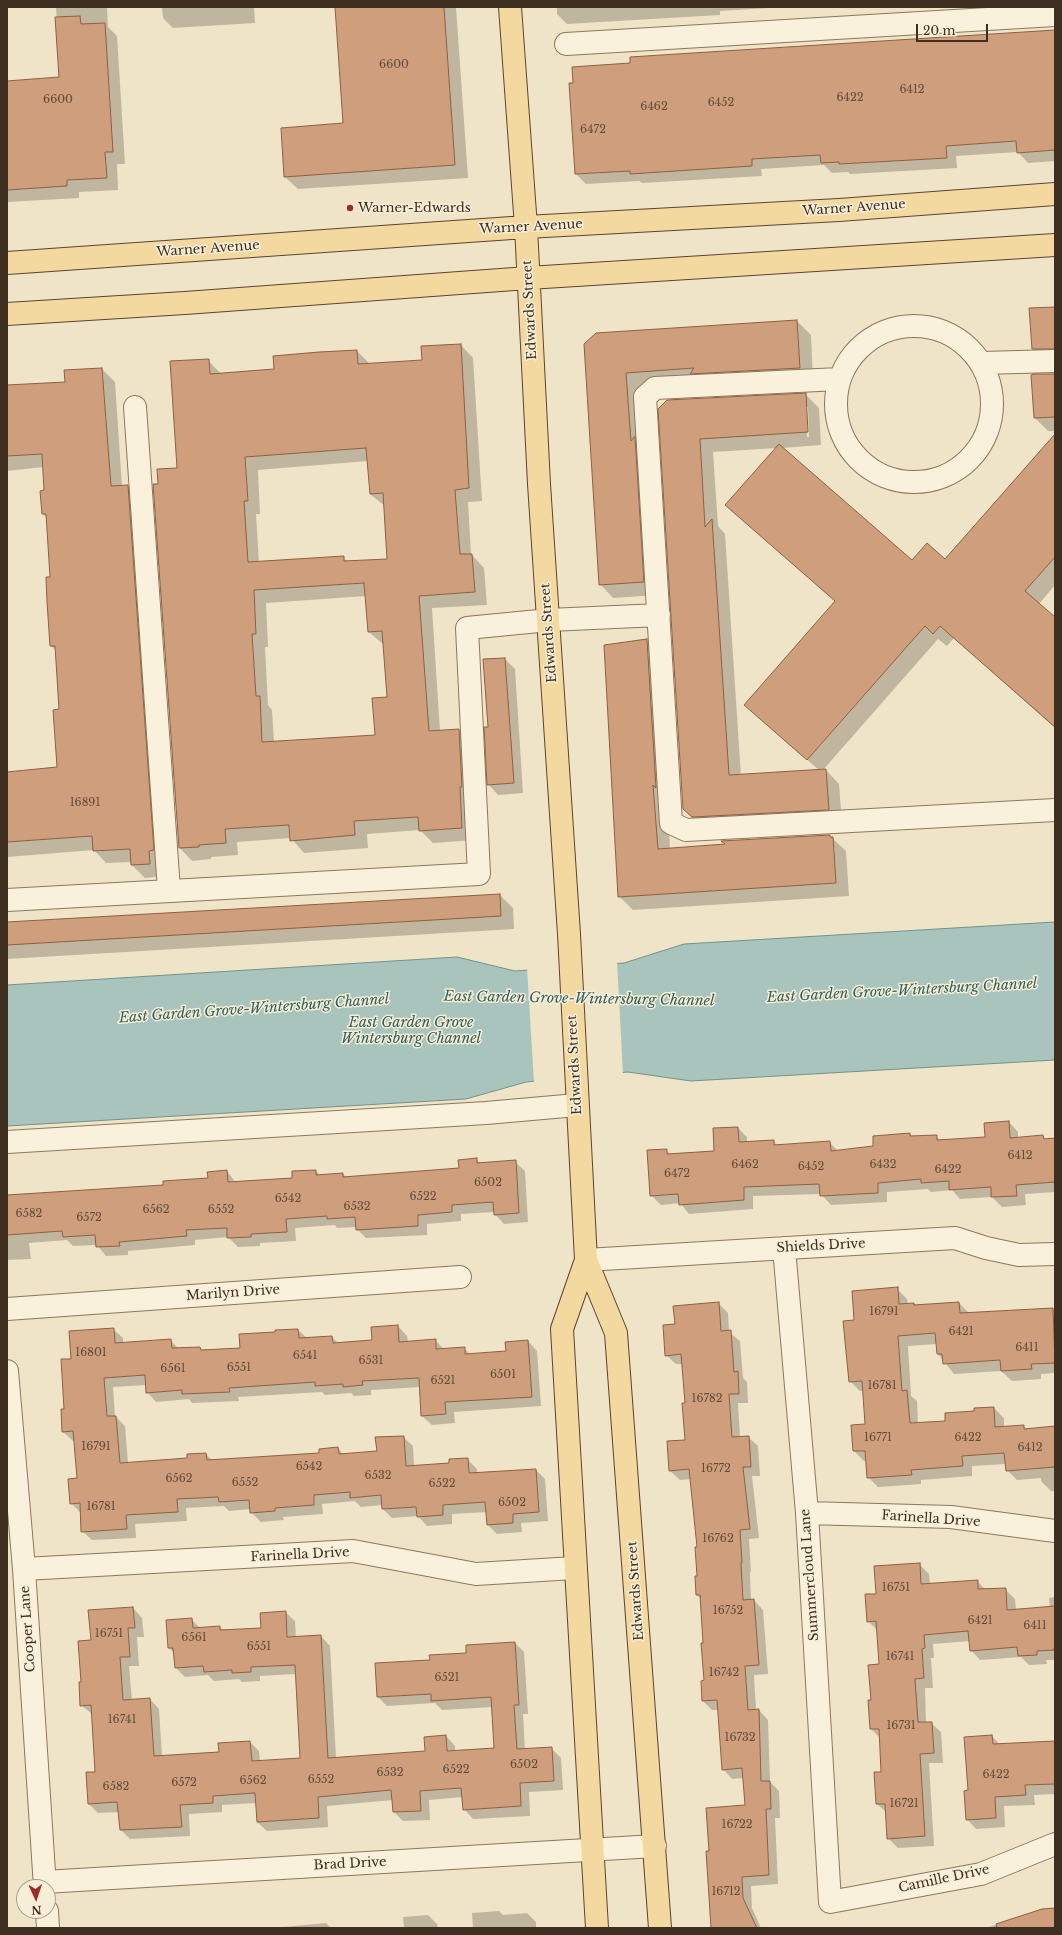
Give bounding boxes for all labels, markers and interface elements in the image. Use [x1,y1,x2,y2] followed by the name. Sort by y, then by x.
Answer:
[918,16,990,42] scale bar
[923,23,955,38] text: 20 m
[379,58,409,72] house number: 6600
[899,83,925,97] house number: 6412
[836,91,864,105] house number: 6422
[43,93,73,107] house number: 6600
[708,96,734,110] house number: 6452
[640,100,668,114] house number: 6462
[580,123,606,137] house number: 6472
[802,197,906,219] street label: Warner Avenue
[358,200,471,216] place label: Warner-Edwards
[345,203,355,213] marker: Warner-Edwards
[479,217,583,237] street label: Warner Avenue
[156,238,260,260] street label: Warner Avenue
[520,260,540,360] street label: Edwards Street
[538,583,560,683] street label: Edwards Street
[70,796,100,810] house number: 16891
[766,976,1038,1006] water label: East Garden Grove-Wintersburg Channel
[443,988,715,1010] water label: East Garden Grove-Wintersburg Channel
[118,991,390,1027] water label: East Garden Grove-Wintersburg Channel
[341,1015,481,1048] water label: East Garden Grove Wintersburg Channel
[565,1015,585,1115] street label: Edwards Street
[1007,1149,1033,1163] house number: 6412
[731,1158,759,1172] house number: 6462
[869,1158,897,1172] house number: 6432
[798,1160,824,1174] house number: 6452
[934,1163,962,1177] house number: 6422
[664,1167,690,1181] house number: 6472
[474,1176,502,1190] house number: 6502
[410,1190,436,1204] house number: 6522
[275,1192,301,1206] house number: 6542
[344,1200,370,1214] house number: 6532
[142,1203,170,1217] house number: 6562
[208,1203,234,1217] house number: 6552
[16,1207,42,1221] house number: 6582
[76,1211,102,1225] house number: 6572
[776,1236,866,1256] street label: Shields Drive
[185,1282,281,1304] street label: Marilyn Drive
[869,1305,899,1319] house number: 16791
[948,1325,974,1339] house number: 6421
[1015,1341,1039,1355] house number: 6411
[75,1346,107,1360] house number: 16801
[293,1349,317,1363] house number: 6541
[358,1354,384,1368] house number: 6531
[227,1361,251,1375] house number: 6551
[160,1362,186,1376] house number: 6561
[490,1368,516,1382] house number: 6501
[430,1374,456,1388] house number: 6521
[867,1379,897,1393] house number: 16781
[692,1392,722,1406] house number: 16782
[864,1431,892,1445] house number: 16771
[954,1431,982,1445] house number: 6422
[81,1440,111,1454] house number: 16791
[1017,1441,1043,1455] house number: 6412
[296,1460,322,1474] house number: 6542
[701,1462,731,1476] house number: 16772
[365,1469,391,1483] house number: 6532
[165,1472,193,1486] house number: 6562
[232,1476,258,1490] house number: 6552
[429,1477,455,1491] house number: 6522
[498,1496,526,1510] house number: 6502
[86,1500,116,1514] house number: 16781
[798,1508,822,1642] street label: Summercloud Lane
[881,1508,981,1530] street label: Farinella Drive
[702,1532,734,1546] house number: 16762
[625,1541,647,1641] street label: Edwards Street
[250,1545,350,1565] street label: Farinella Drive
[882,1581,910,1595] house number: 16751
[17,1585,39,1673] street label: Cooper Lane
[713,1604,743,1618] house number: 16752
[967,1614,993,1628] house number: 6421
[1023,1619,1047,1633] house number: 6411
[95,1627,123,1641] house number: 16751
[181,1631,207,1645] house number: 6561
[247,1640,271,1654] house number: 6551
[886,1650,914,1664] house number: 16741
[709,1666,739,1680] house number: 16742
[434,1671,460,1685] house number: 6521
[108,1713,136,1727] house number: 16741
[886,1719,916,1733] house number: 16731
[724,1731,756,1745] house number: 16732
[510,1758,538,1772] house number: 6502
[443,1763,469,1777] house number: 6522
[377,1766,403,1780] house number: 6532
[982,1768,1010,1782] house number: 6422
[308,1773,334,1787] house number: 6552
[239,1774,267,1788] house number: 6562
[171,1776,197,1790] house number: 6572
[103,1780,129,1794] house number: 6582
[889,1797,919,1811] house number: 16721
[721,1818,753,1832] house number: 16722
[313,1854,387,1874] street label: Brad Drive
[897,1862,991,1896] street label: Camille Drive
[16,1879,56,1919] north arrow
[711,1885,741,1899] house number: 16712
[31,1903,42,1917] text: N

